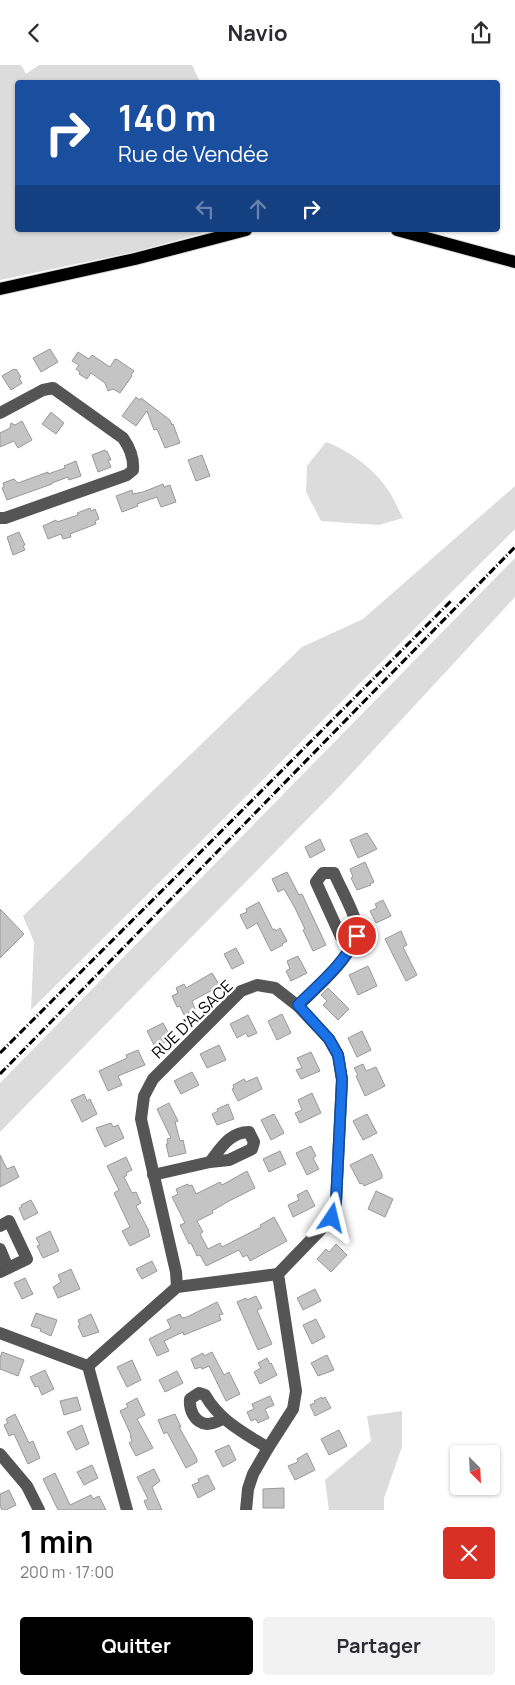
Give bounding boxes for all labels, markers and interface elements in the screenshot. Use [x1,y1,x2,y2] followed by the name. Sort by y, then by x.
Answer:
[228,18,287,48] text: Navio
[20,19,48,47] icon: back
[467,19,495,47] icon: share
[118,94,216,142] text: 140 m
[35,100,100,165] icon: right
[118,139,269,169] text: Rue de Vendée
[191,195,219,223] icon: left
[244,195,272,223] icon: ahead
[297,195,325,223] icon: right
[336,915,378,957] pin
[343,922,371,950] icon: arrive
[147,975,237,1063] street label: RUE D'ALSACE
[305,1191,357,1243] position arrow
[450,1445,500,1495] north arrow
[450,1445,500,1495] map controls
[20,1521,93,1562] text: 1 min
[443,1527,495,1579] button: close
[20,1561,114,1583] text: 200 m · 17:00
[20,1617,253,1675] button: Quitter
[263,1617,495,1675] button: Partager

